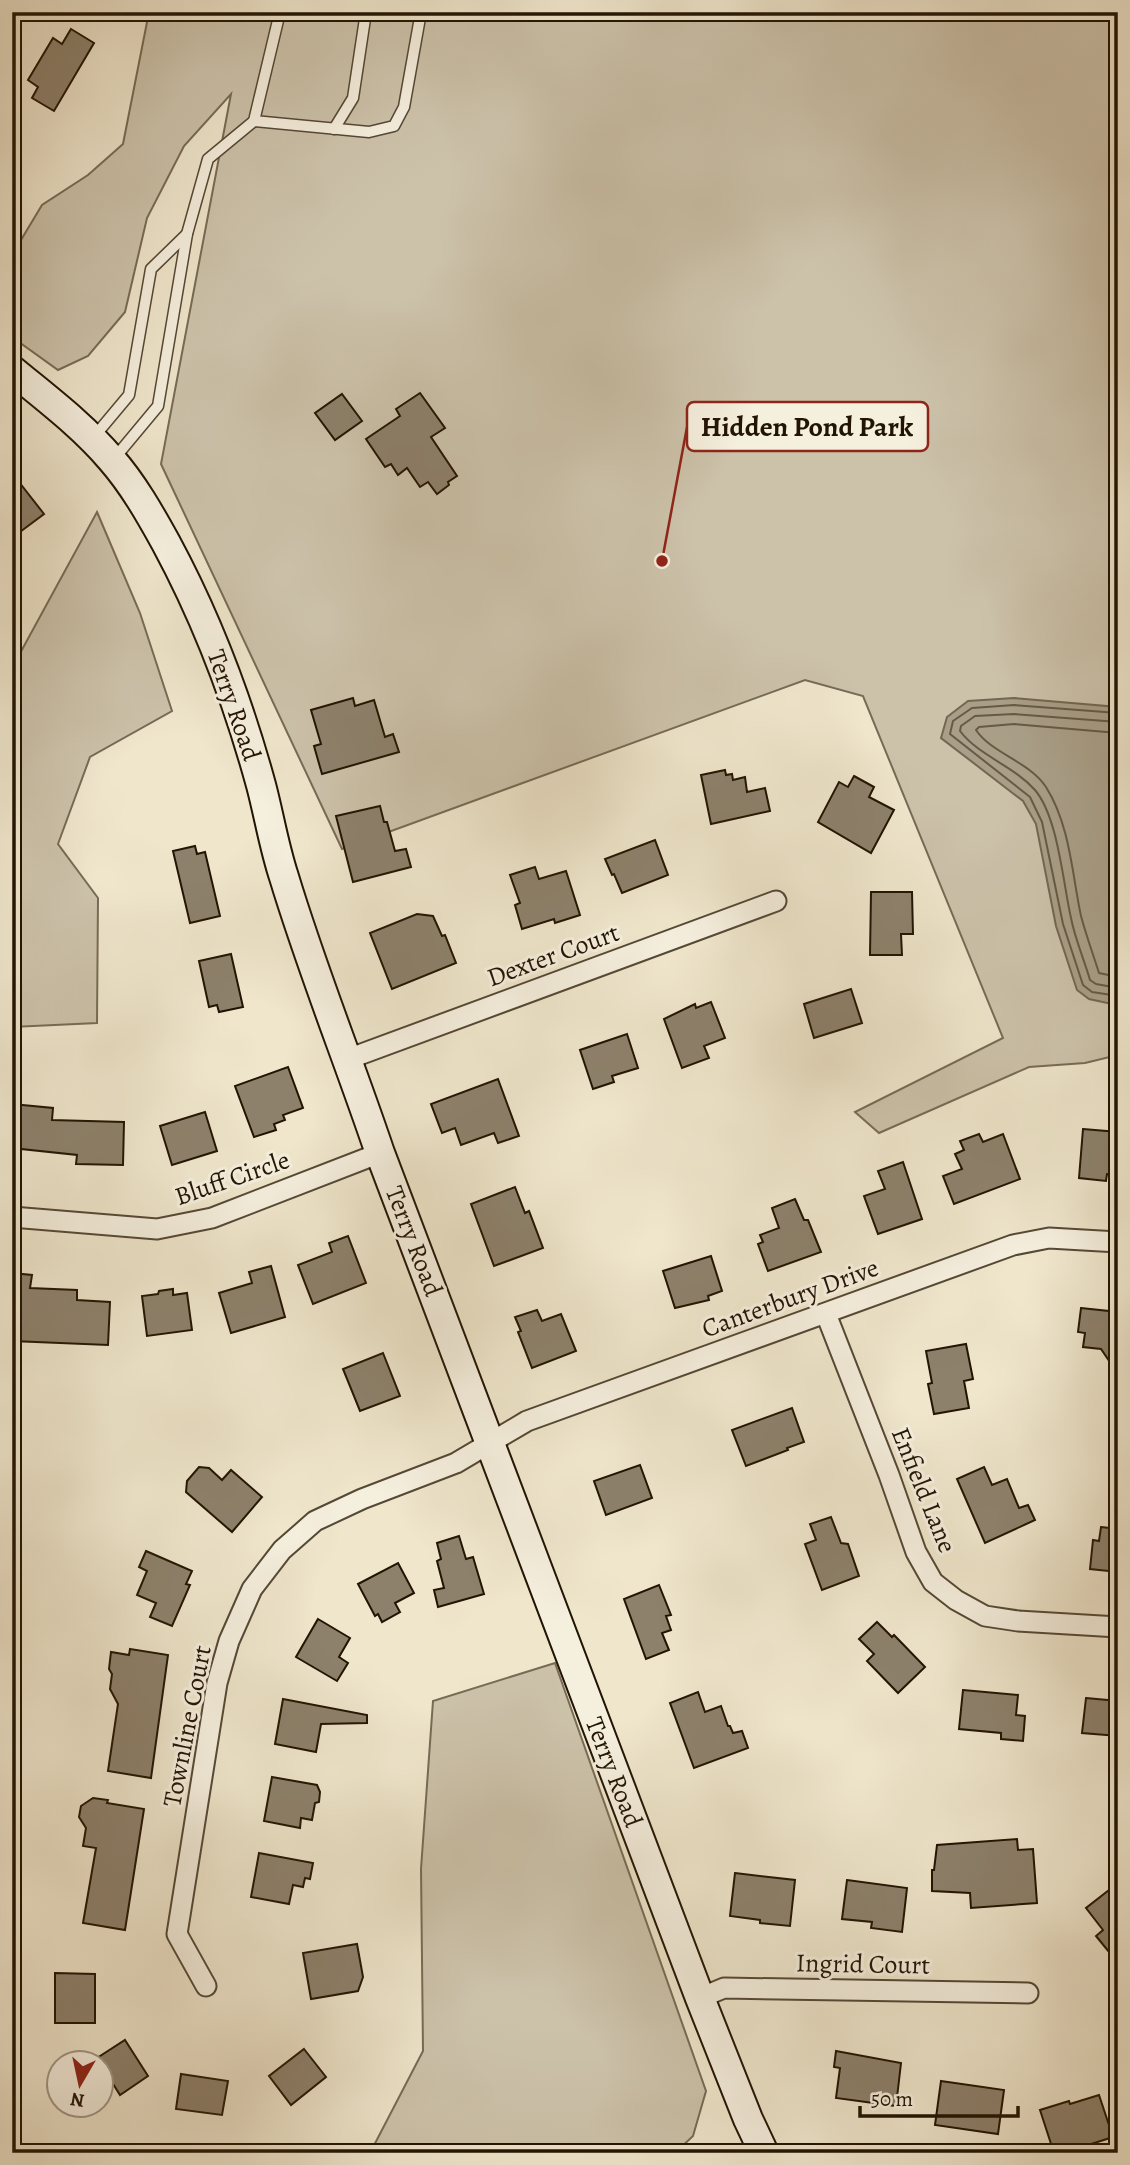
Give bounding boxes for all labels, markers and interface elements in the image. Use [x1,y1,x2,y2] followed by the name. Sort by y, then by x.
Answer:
[687,402,928,451] callout: Hidden Pond Park
[701,408,914,446] text: Hidden Pond Park
[199,645,269,765] street label: Terry Road
[482,915,624,995] street label: Dexter Court
[170,1142,294,1214] street label: Bluff Circle
[377,1181,451,1301] street label: Terry Road
[697,1250,883,1346] street label: Canterbury Drive
[883,1422,965,1558] street label: Enfield Lane
[154,1642,220,1810] street label: Townline Court
[577,1712,651,1832] street label: Terry Road
[796,1945,931,1983] street label: Ingrid Court
[46,2050,116,2120] north arrow
[860,2074,1018,2118] scale bar
[871,2085,913,2113] text: 50 m
[68,2086,86,2114] text: N

